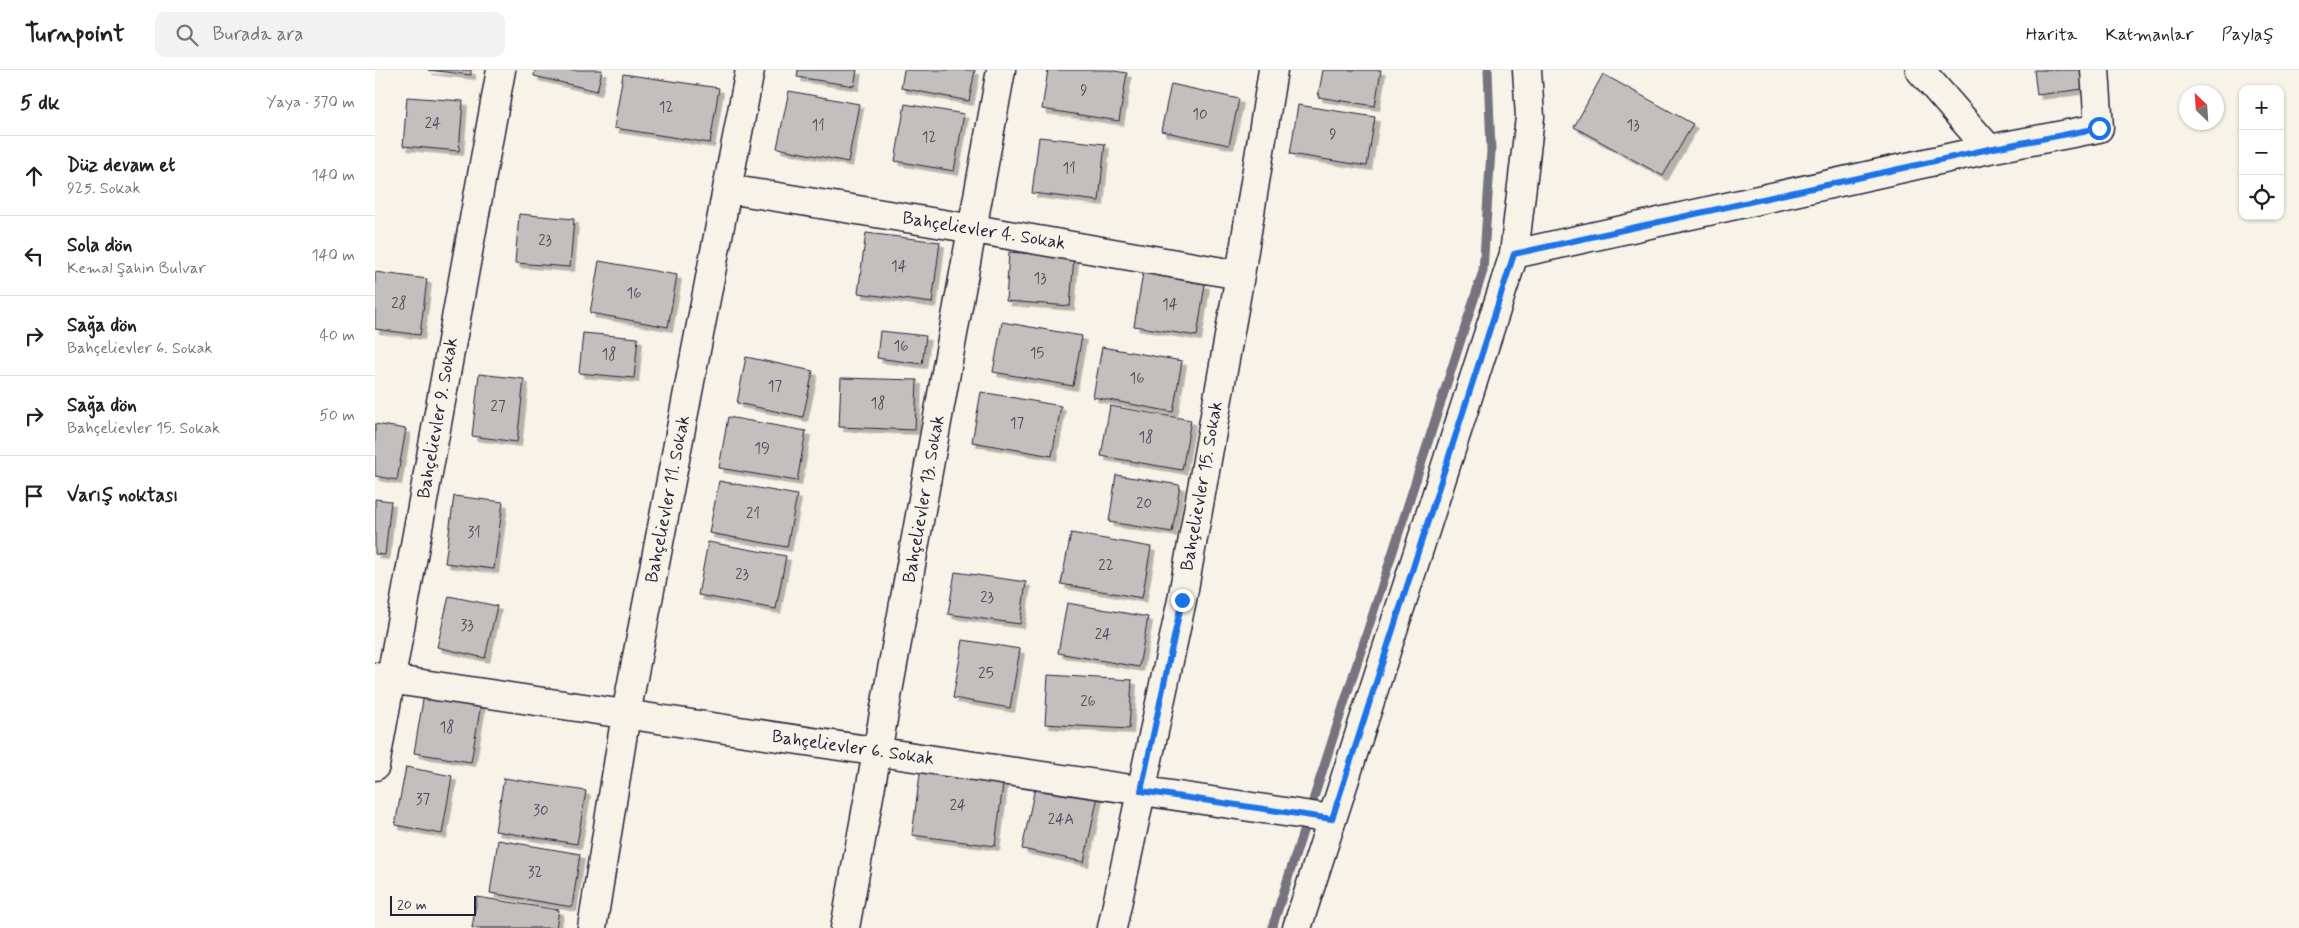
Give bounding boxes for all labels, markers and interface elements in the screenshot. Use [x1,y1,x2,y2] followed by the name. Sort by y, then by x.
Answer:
[155,12,505,57] search box
[25,19,125,50] text: Turnpoint
[173,21,201,49] icon: search
[213,22,303,47] text: Burada ara
[2026,23,2077,47] text: Harita
[2105,23,2194,47] text: Katmanlar
[2222,23,2274,47] text: Paylaş
[1080,81,1088,101] house number: 9
[2179,85,2224,130] north arrow
[2239,85,2284,220] map controls
[2239,85,2284,130] button: +
[20,89,60,117] text: 5 dk
[266,92,355,113] text: Yaya · 370 m
[659,98,673,118] house number: 12
[1192,105,1208,125] house number: 10
[425,114,441,134] house number: 24
[811,116,825,136] house number: 11
[1626,116,1640,136] house number: 13
[2088,117,2111,140] route start
[1329,125,1337,145] house number: 9
[922,128,936,148] house number: 12
[2239,130,2284,175] button: −
[67,153,175,178] text: Düz devam et
[1062,159,1076,179] house number: 11
[20,162,48,190] icon: ahead
[311,165,355,186] text: 140 m
[2239,175,2284,220] button: locate
[67,178,140,199] text: 925. Sokak
[901,206,1067,256] street label: Bahçelievler 4. Sokak
[538,231,552,251] house number: 23
[67,233,132,258] text: Sola dön
[20,242,48,270] icon: left
[311,245,355,266] text: 140 m
[891,257,907,277] house number: 14
[67,258,206,279] text: Kemal Şahin Bulvar
[1033,269,1047,289] house number: 13
[626,284,642,304] house number: 16
[391,294,407,314] house number: 28
[1162,295,1178,315] house number: 14
[67,313,137,338] text: Sağa dön
[20,322,48,350] icon: right
[319,325,355,346] text: 40 m
[412,335,464,500] street label: Bahçelievler 9. Sokak
[893,337,909,357] house number: 16
[67,338,212,359] text: Bahçelievler 6. Sokak
[1030,344,1044,364] house number: 15
[602,345,616,365] house number: 18
[1129,369,1145,389] house number: 16
[768,377,783,397] house number: 17
[67,393,137,418] text: Sağa dön
[871,394,885,414] house number: 18
[491,397,506,417] house number: 27
[1175,399,1229,573] street label: Bahçelievler 15. Sokak
[20,402,48,430] icon: right
[319,405,355,426] text: 50 m
[640,413,696,585] street label: Bahçelievler 11. Sokak
[897,413,951,585] street label: Bahçelievler 13. Sokak
[1010,414,1025,434] house number: 17
[67,418,220,439] text: Bahçelievler 15. Sokak
[1139,428,1153,448] house number: 18
[754,439,770,459] house number: 19
[20,482,48,510] icon: arrive
[67,483,178,508] text: Varış noktası
[1136,494,1152,514] house number: 20
[746,504,760,524] house number: 21
[467,523,481,543] house number: 31
[1098,556,1114,576] house number: 22
[735,565,749,585] house number: 23
[980,588,994,608] house number: 23
[1171,589,1194,612] route end
[460,616,474,636] house number: 33
[1095,625,1111,645] house number: 24
[978,664,994,684] house number: 25
[1080,692,1096,712] house number: 26
[440,718,454,738] house number: 18
[770,725,936,771] street label: Bahçelievler 6. Sokak
[416,790,431,810] house number: 37
[950,796,966,816] house number: 24
[533,801,549,821] house number: 30
[1048,810,1074,830] house number: 24A
[528,863,542,883] house number: 32
[390,893,476,916] scale bar
[397,896,427,914] text: 20 m

